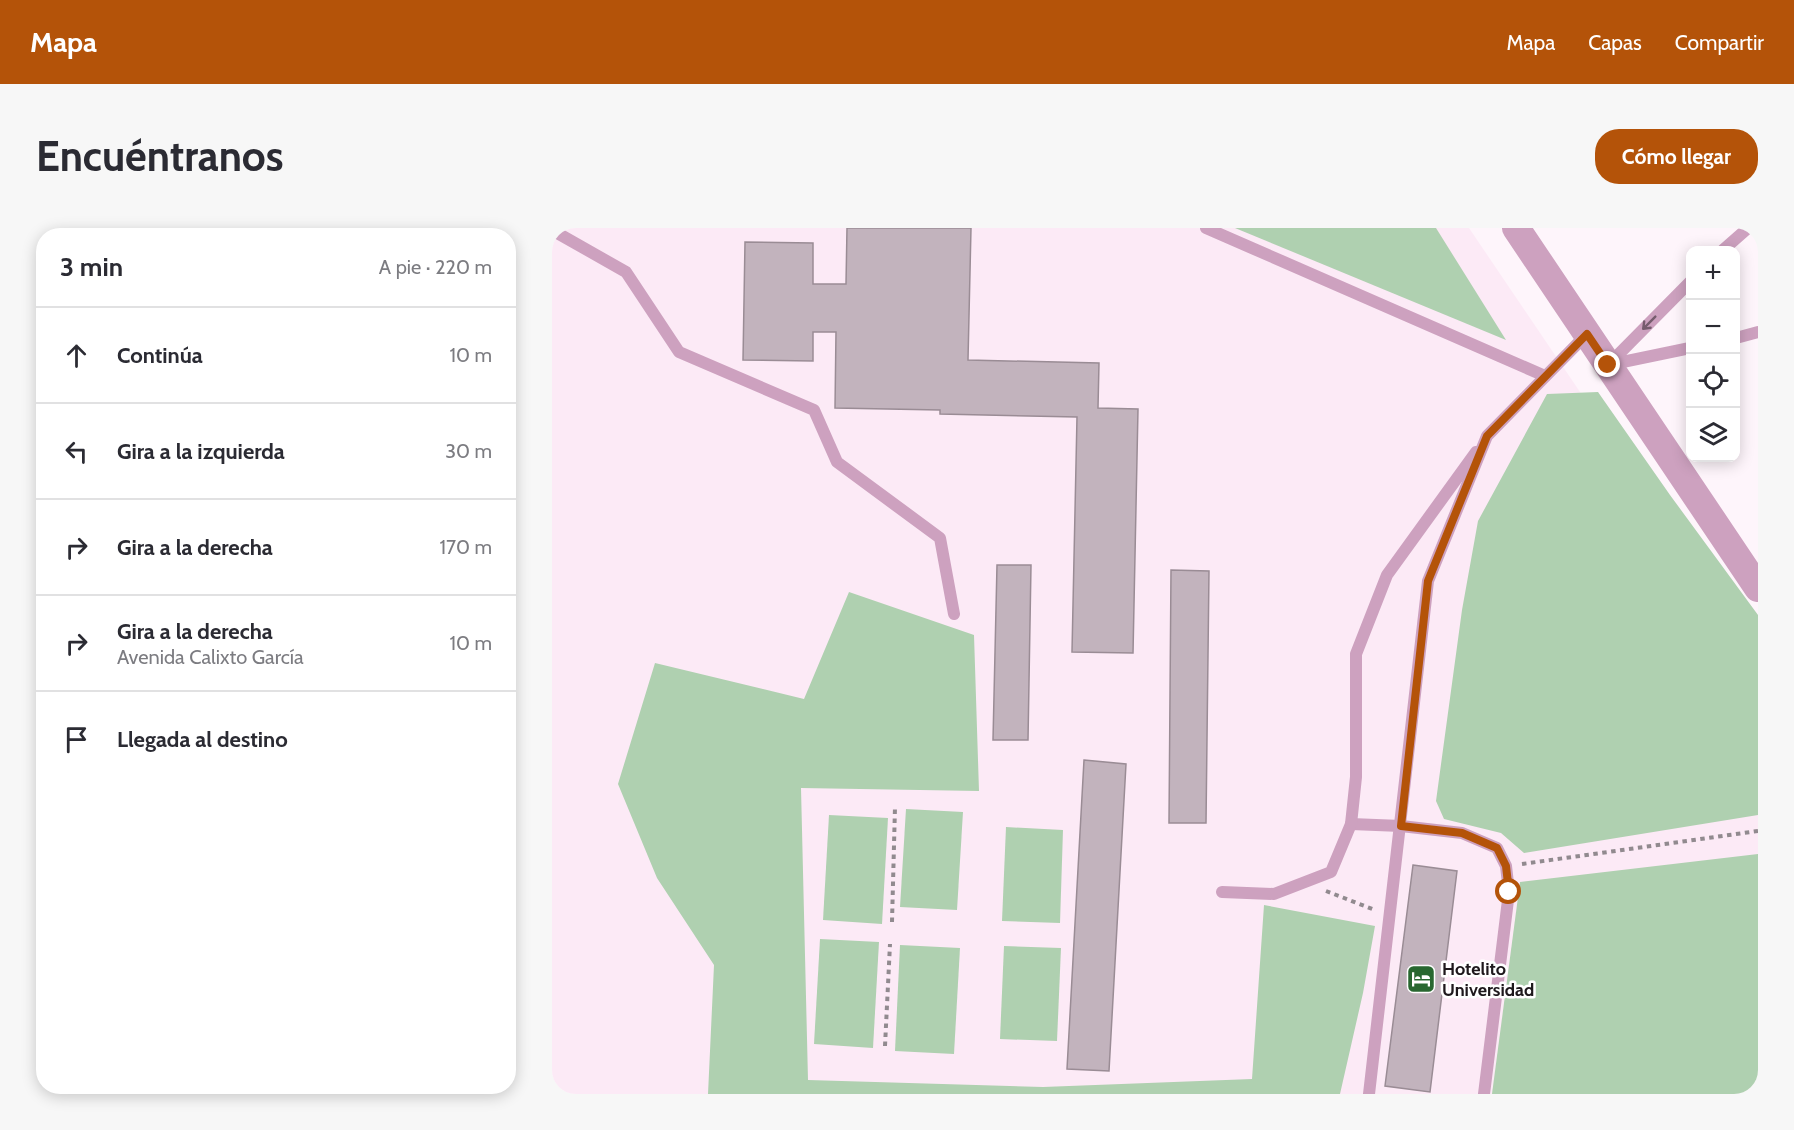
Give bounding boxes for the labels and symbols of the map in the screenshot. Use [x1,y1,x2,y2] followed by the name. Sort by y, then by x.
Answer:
[1642,316,1657,331] one-way arrow
[1594,351,1620,377] route end
[1495,878,1521,904] route start
[1442,958,1534,1001] place label: Hotelito Universidad
[1405,963,1437,995] hotel icon: Hotelito Universidad

